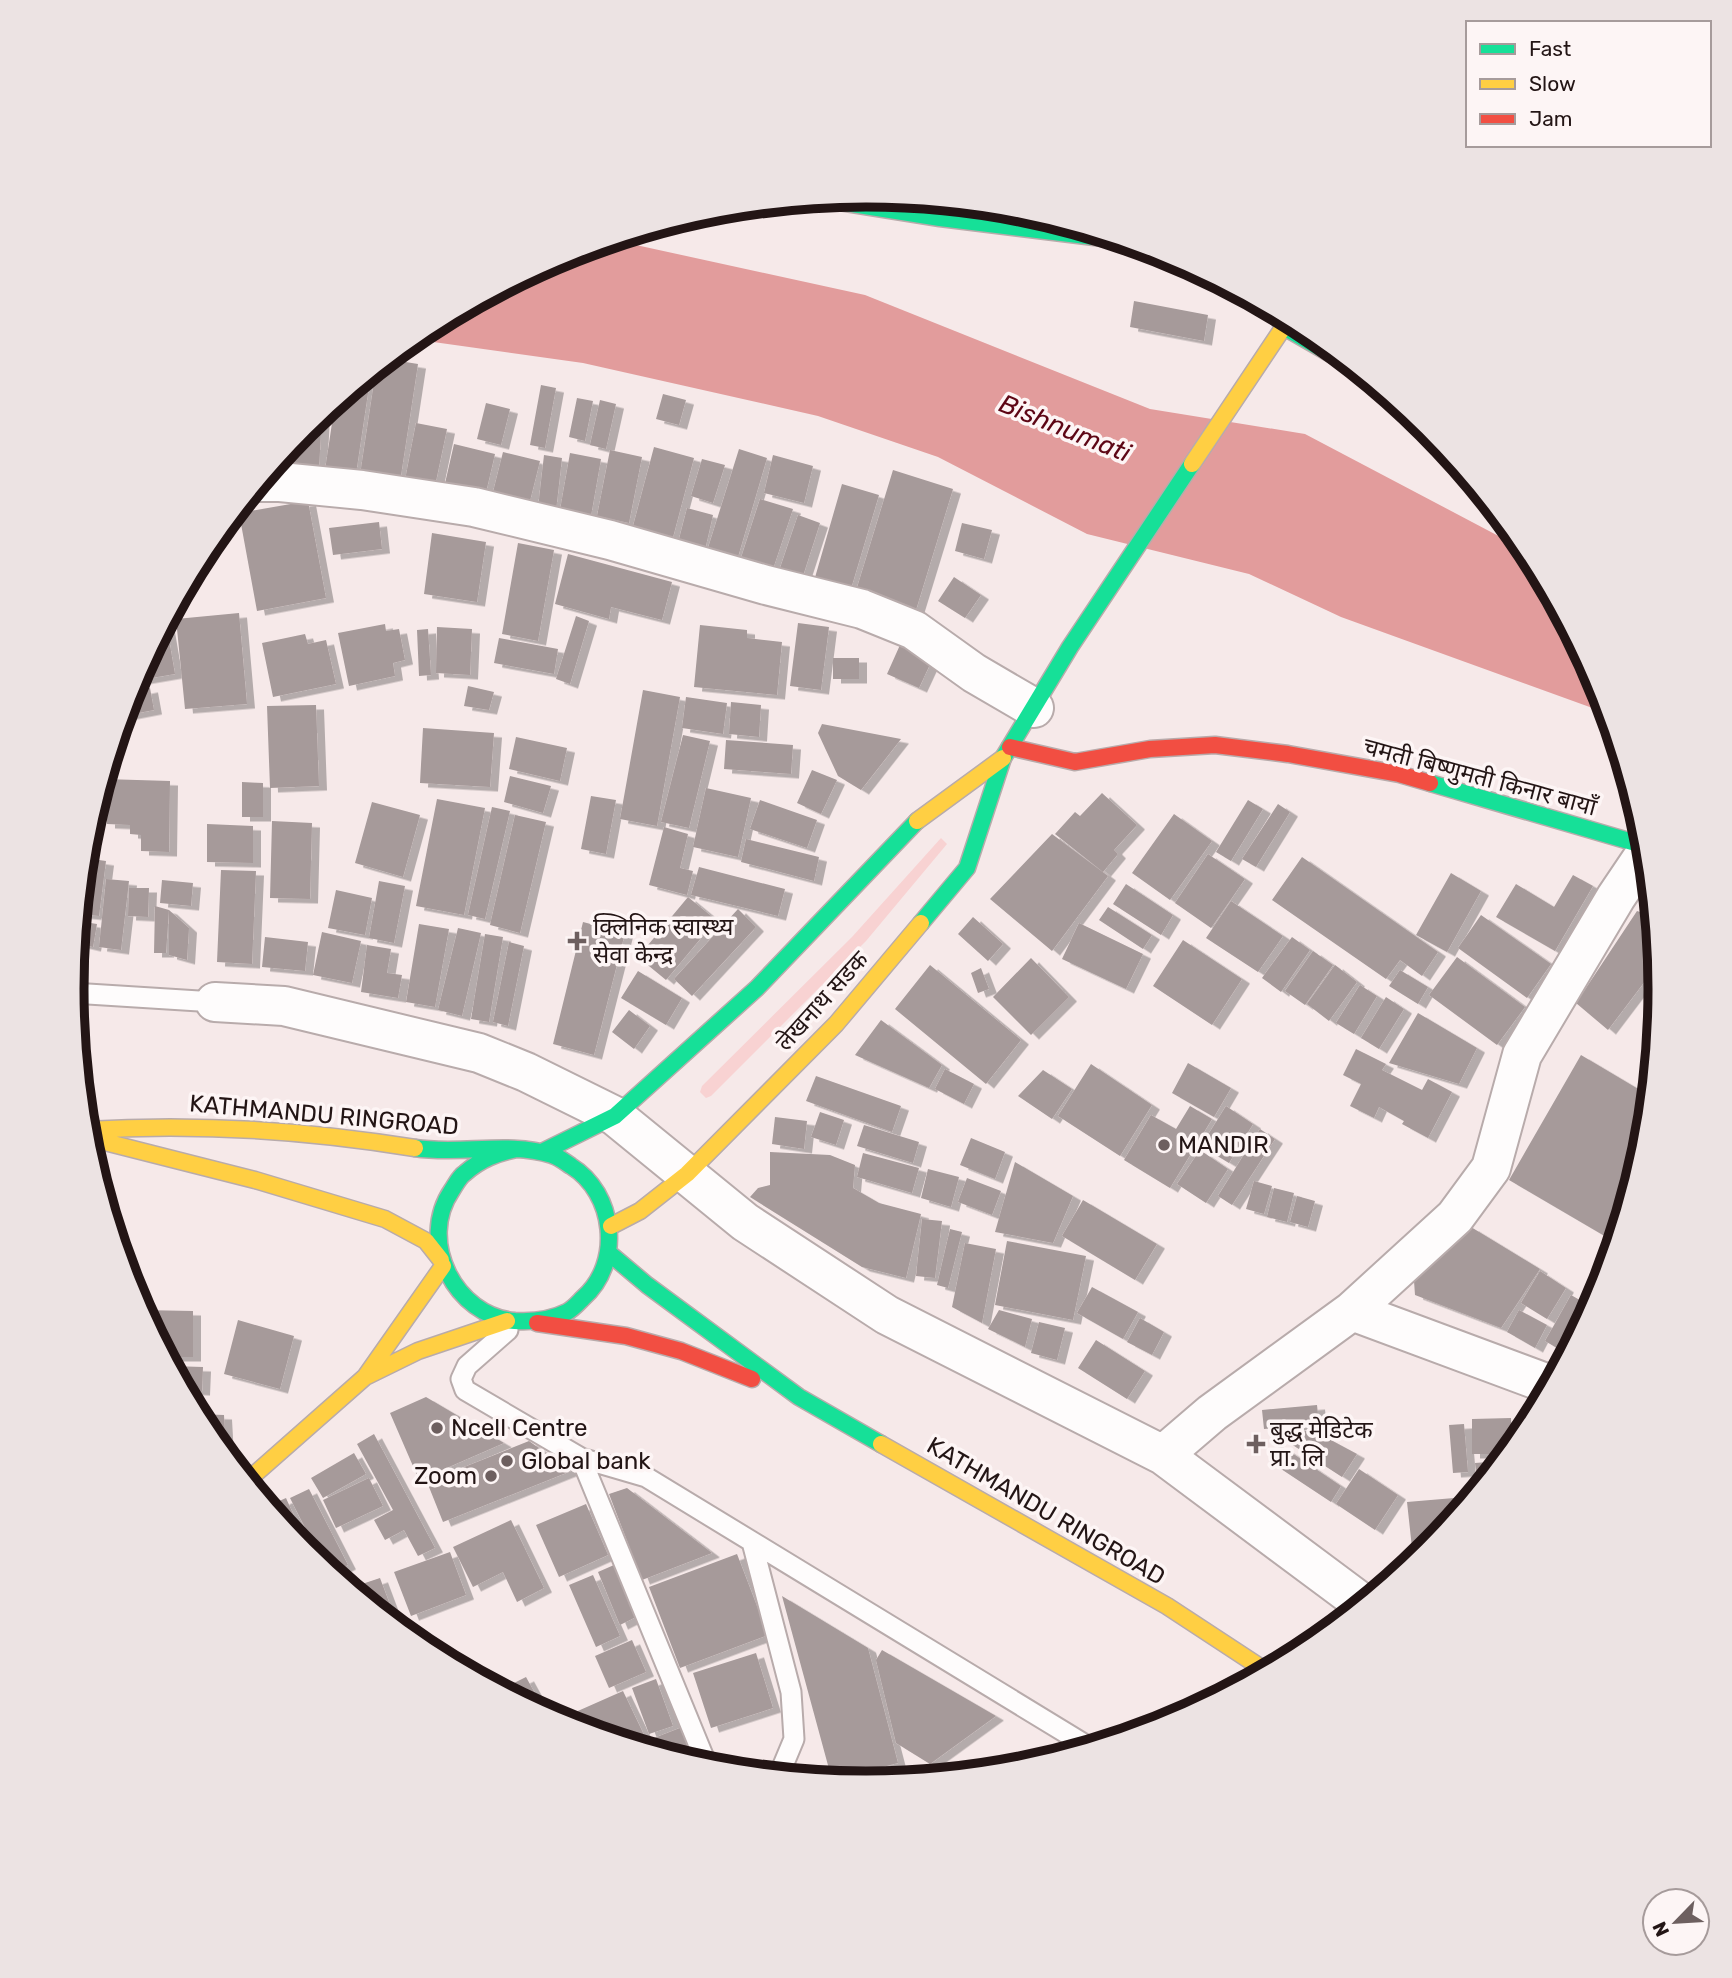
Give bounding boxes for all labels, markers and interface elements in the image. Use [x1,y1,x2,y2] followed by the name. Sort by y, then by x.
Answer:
[1466,21,1711,147] legend
[1529,36,1571,61] text: Fast
[1529,71,1576,96] text: Slow
[1529,106,1573,131] text: Jam
[995,388,1136,469] water label: Bishnumati
[1360,732,1602,823] street label: चमती बिष्णुमती किनार बायाँ
[593,913,734,969] place label: क्लिनिक स्वास्थ्य सेवा केन्द्र
[567,931,587,951] marker: क्लिनिक स्वास्थ्य सेवा केन्द्र
[770,945,874,1057] street label: लेखनाथ सडक
[188,1089,460,1141] street label: KATHMANDU RINGROAD
[1178,1131,1269,1159] place label: MANDIR
[1156,1137,1172,1153] marker: MANDIR
[451,1414,587,1442] place label: Ncell Centre
[1270,1416,1373,1472] place label: बुद्ध मेडिटेक प्रा. लि
[429,1420,445,1436] marker: Ncell Centre
[922,1431,1170,1591] street label: KATHMANDU RINGROAD
[1248,1436,1264,1452] marker: बुद्ध मेडिटेक प्रा. लि
[521,1447,651,1475] place label: Global bank
[499,1453,515,1469] marker: Global bank
[414,1462,477,1490] place label: Zoom
[483,1468,499,1484] marker: Zoom
[1641,1887,1711,1957] north arrow
[1648,1918,1674,1940] text: N

